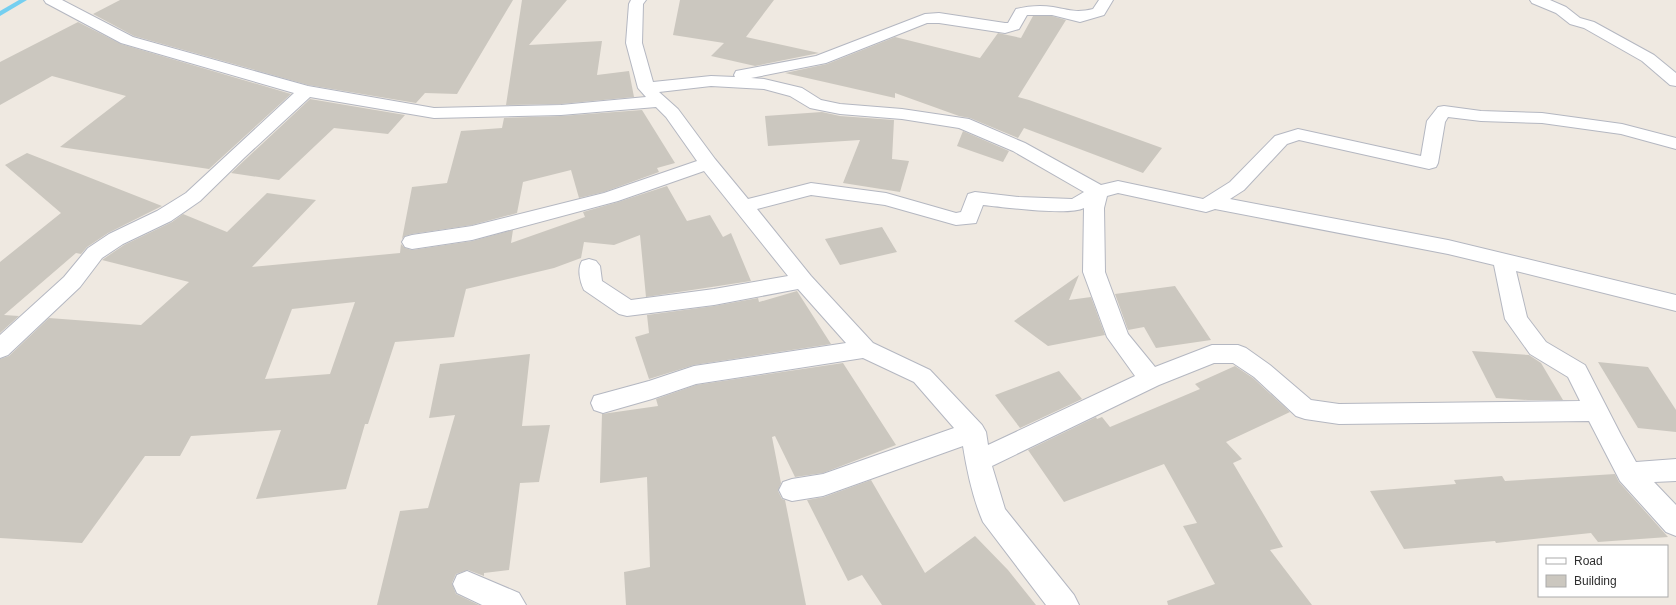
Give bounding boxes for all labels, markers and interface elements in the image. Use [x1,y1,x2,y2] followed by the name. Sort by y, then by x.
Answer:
[1538,545,1668,597] legend
[1574,554,1603,568] text: Road
[1574,574,1617,588] text: Building

